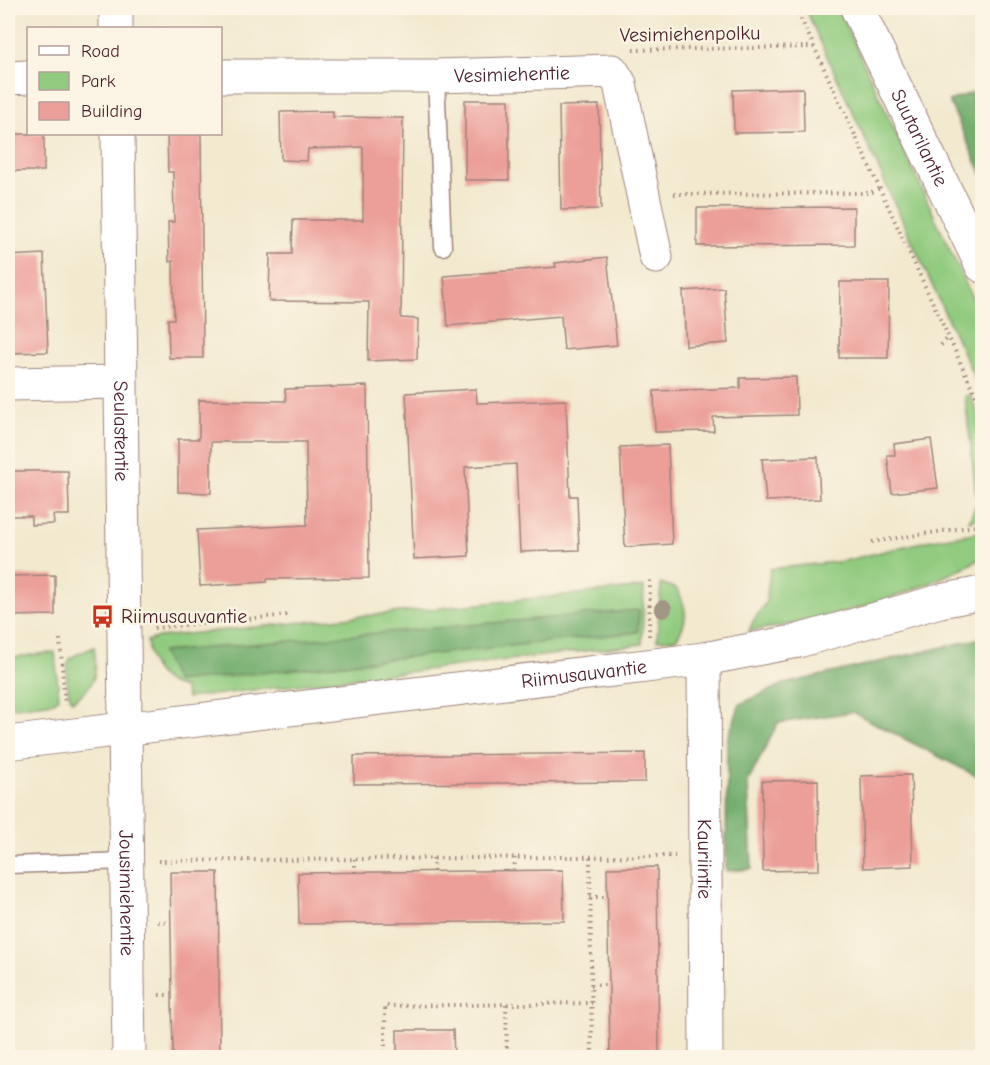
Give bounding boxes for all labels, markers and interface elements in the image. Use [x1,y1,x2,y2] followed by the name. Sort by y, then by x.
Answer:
[619,21,761,47] street label: Vesimiehenpolku
[27,27,222,135] legend
[81,41,120,62] text: Road
[454,61,570,87] street label: Vesimiehentie
[81,71,116,92] text: Park
[886,85,953,190] street label: Suutarilantie
[81,101,143,122] text: Building
[109,380,134,482] street label: Seulastentie
[90,603,116,629] bus stop icon: Riimusauvantie
[121,605,247,628] place label: Riimusauvantie
[520,655,648,692] street label: Riimusauvantie
[693,819,717,899] street label: Kauriintie
[115,830,139,956] street label: Jousimiehentie

